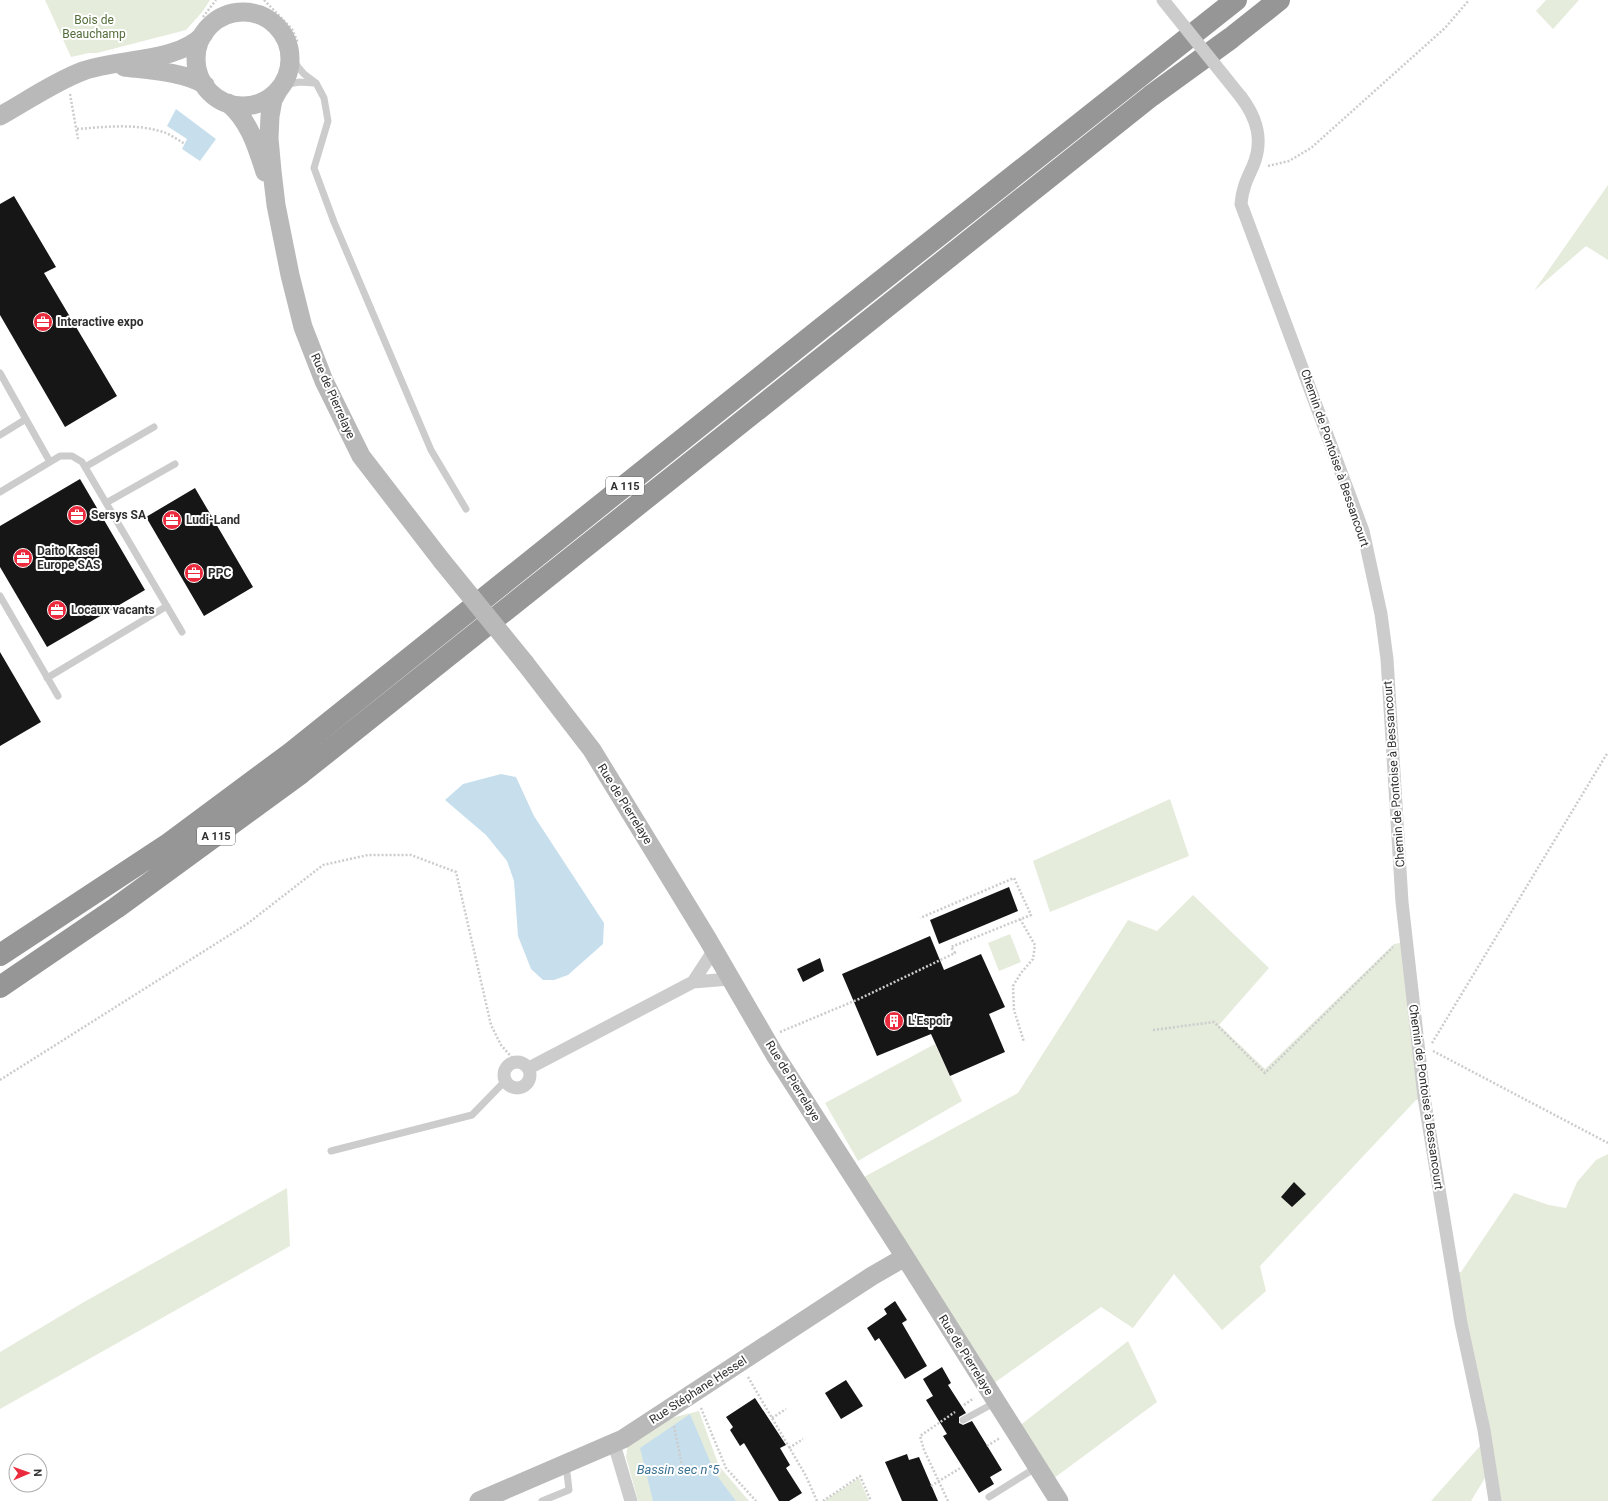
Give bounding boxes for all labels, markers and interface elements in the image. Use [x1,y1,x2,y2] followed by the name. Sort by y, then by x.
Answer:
[62,13,126,41] park label: Bois de Beauchamp
[32,311,54,333] office icon: Interactive expo
[57,315,144,329] place label: Interactive expo
[308,351,358,441] street label: Rue de Pierrelaye
[1298,367,1372,549] street label: Chemin de Pontoise à Bessancourt
[606,477,644,495] road number: A 115
[66,504,88,526] office icon: Sersys SA
[91,508,147,522] place label: Sersys SA
[161,509,183,531] office icon: Ludi-Land
[186,513,240,527] place label: Ludi-Land
[37,544,100,572] place label: Daito Kasei Europe SAS
[12,547,34,569] office icon: Daito Kasei Europe SAS
[183,562,205,584] office icon: PPC
[208,566,231,580] place label: PPC
[46,599,68,621] office icon: Locaux vacants
[71,603,155,617] place label: Locaux vacants
[1380,680,1408,868] street label: Chemin de Pontoise à Bessancourt
[595,761,655,847] street label: Rue de Pierrelaye
[197,827,235,845] road number: A 115
[1406,1003,1446,1191] street label: Chemin de Pontoise à Bessancourt
[883,1010,905,1032] building icon: L'Espoir
[908,1014,951,1028] place label: L'Espoir
[763,1038,823,1124] street label: Rue de Pierrelaye
[936,1312,996,1398] street label: Rue de Pierrelaye
[647,1353,749,1427] street label: Rue Stéphane Hessel
[8,1453,48,1493] north arrow
[637,1462,720,1477] water label: Bassin sec n°5
[31,1469,44,1477] text: N

